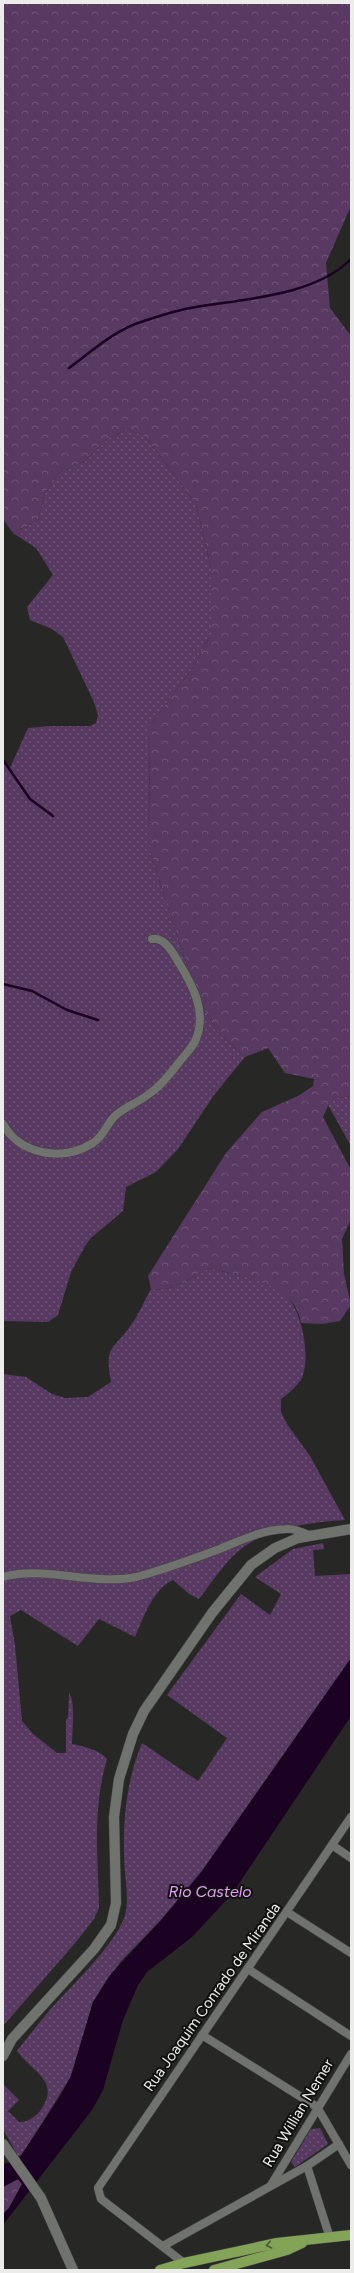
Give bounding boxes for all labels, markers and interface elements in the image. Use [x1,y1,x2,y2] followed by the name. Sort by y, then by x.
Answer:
[168,1882,252,1901] water label: Rio Castelo
[140,1899,284,2095] street label: Rua Joaquim Conrado de Miranda
[259,2056,337,2170] street label: Rua Willian Nemer
[266,2241,272,2249] one-way arrow

